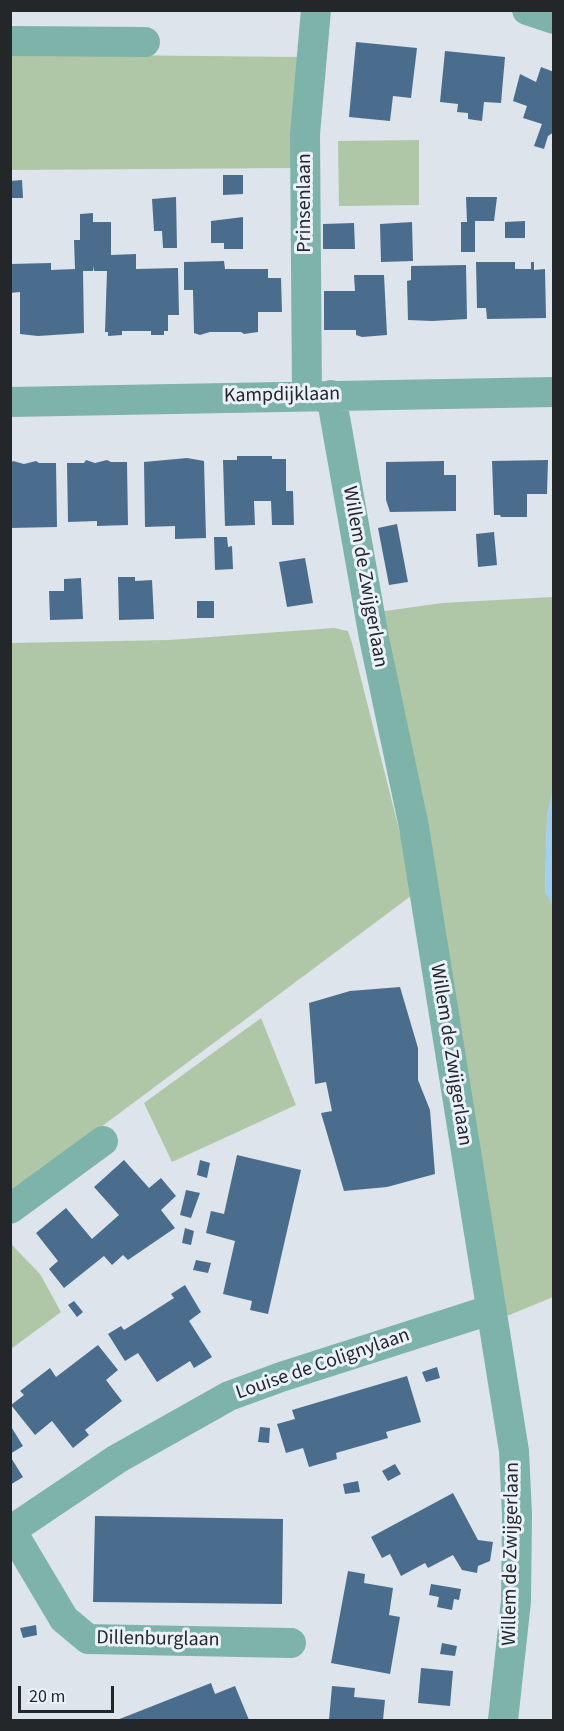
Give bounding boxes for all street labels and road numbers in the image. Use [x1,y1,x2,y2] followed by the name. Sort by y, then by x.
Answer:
[294,153,318,253] street label: Prinsenlaan
[224,383,340,409] street label: Kampdijklaan
[336,484,392,670] street label: Willem de Zwijgerlaan
[424,962,476,1148] street label: Willem de Zwijgerlaan
[233,1324,413,1406] street label: Louise de Colignylaan
[498,1462,526,1646] street label: Willem de Zwijgerlaan
[96,1627,220,1653] street label: Dillenburglaan

